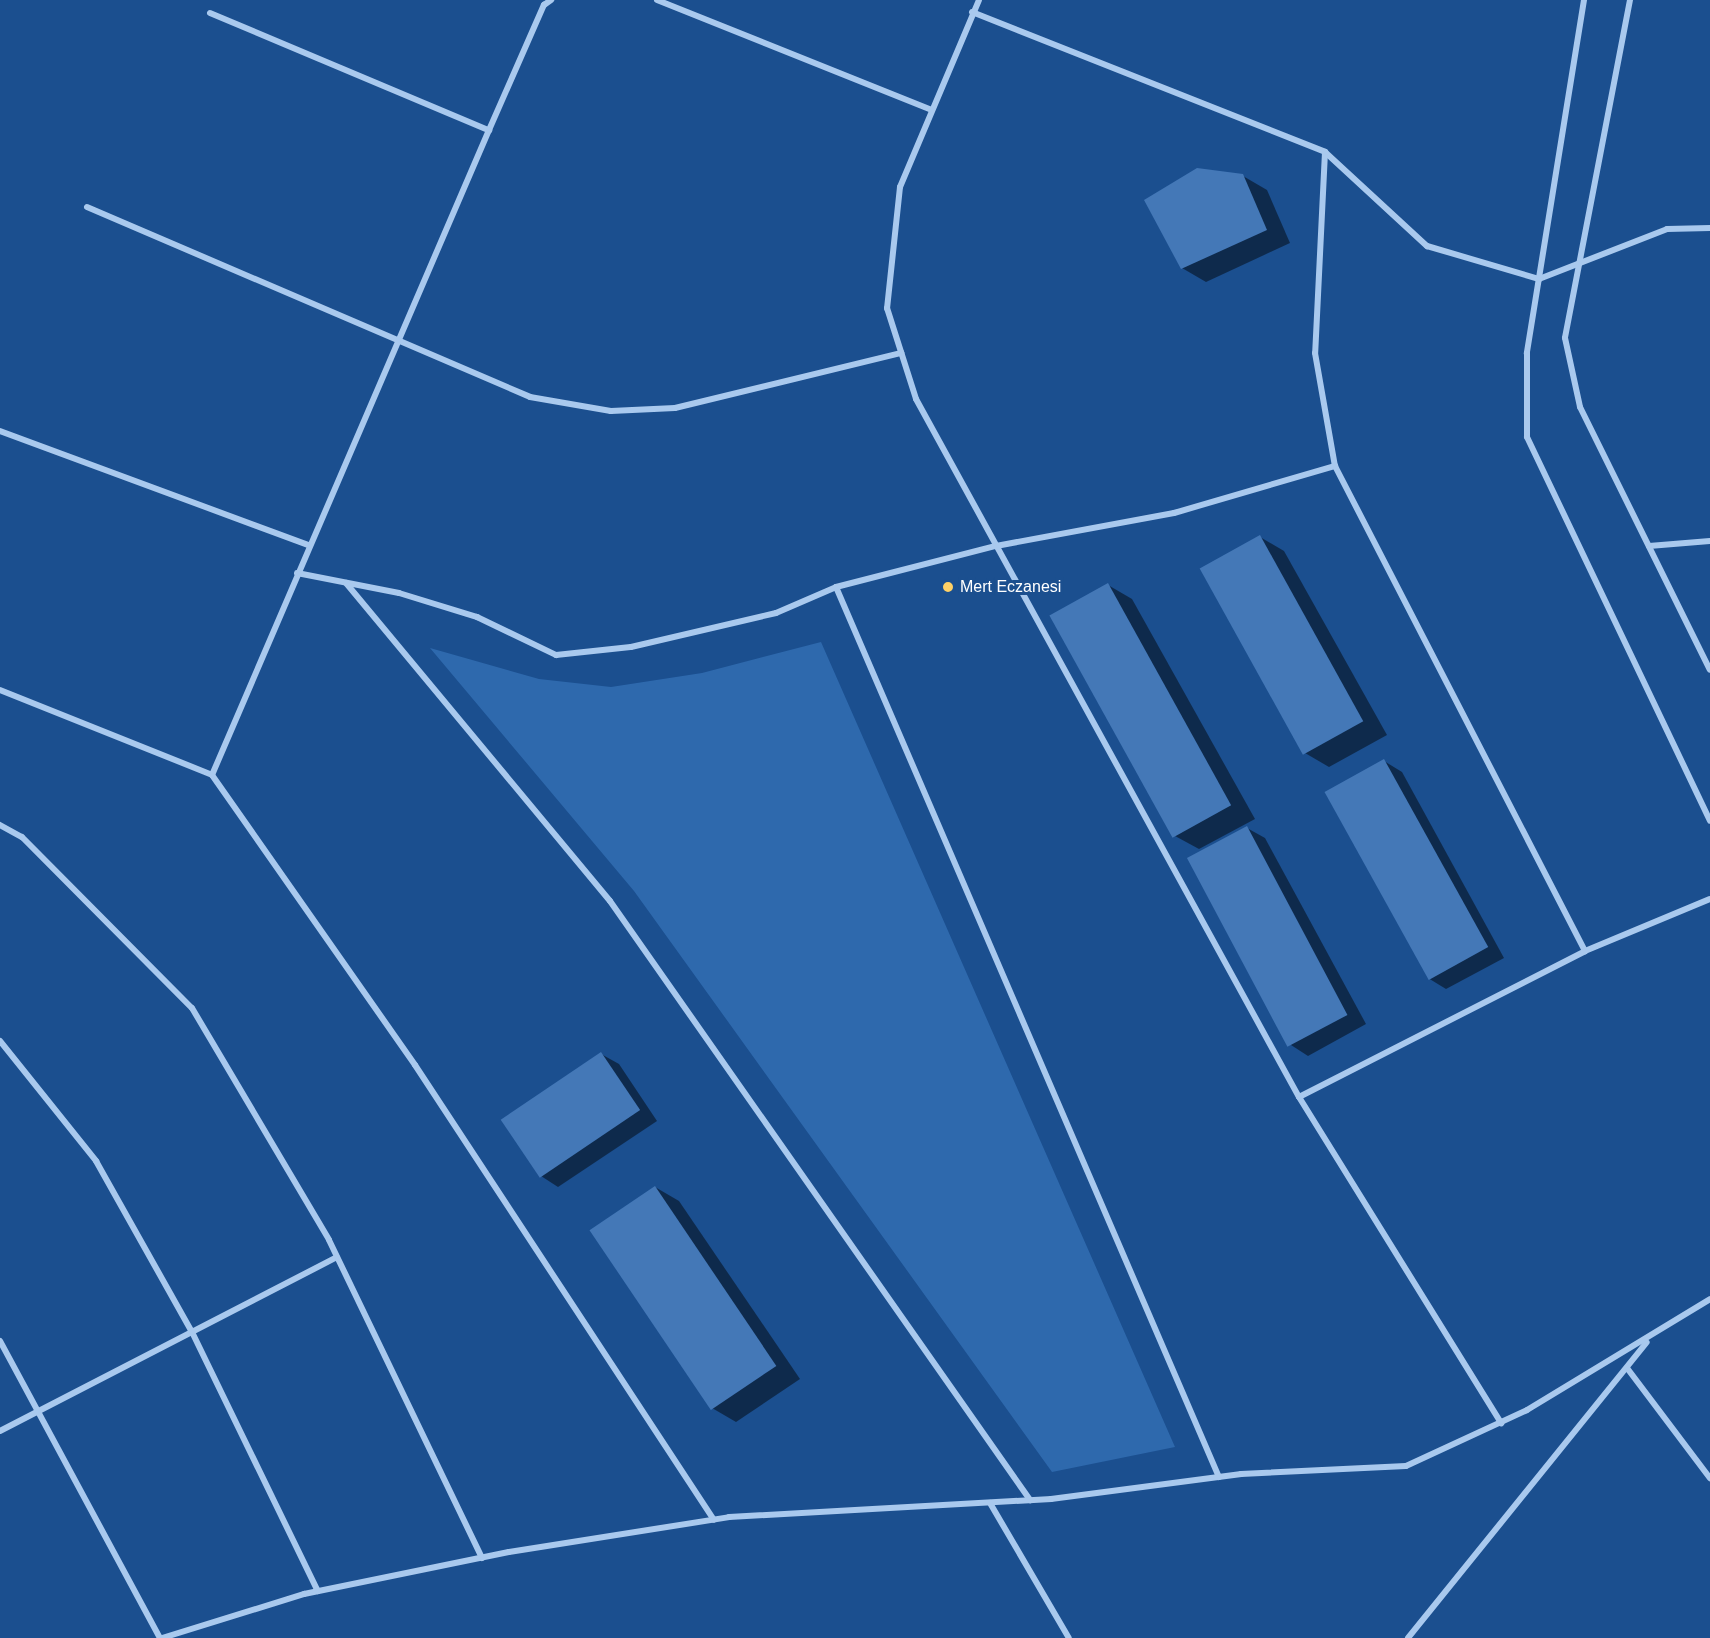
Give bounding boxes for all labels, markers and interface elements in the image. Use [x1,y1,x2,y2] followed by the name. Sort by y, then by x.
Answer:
[960,577,1061,597] place label: Mert Eczanesi
[941,580,955,594] marker: Mert Eczanesi

